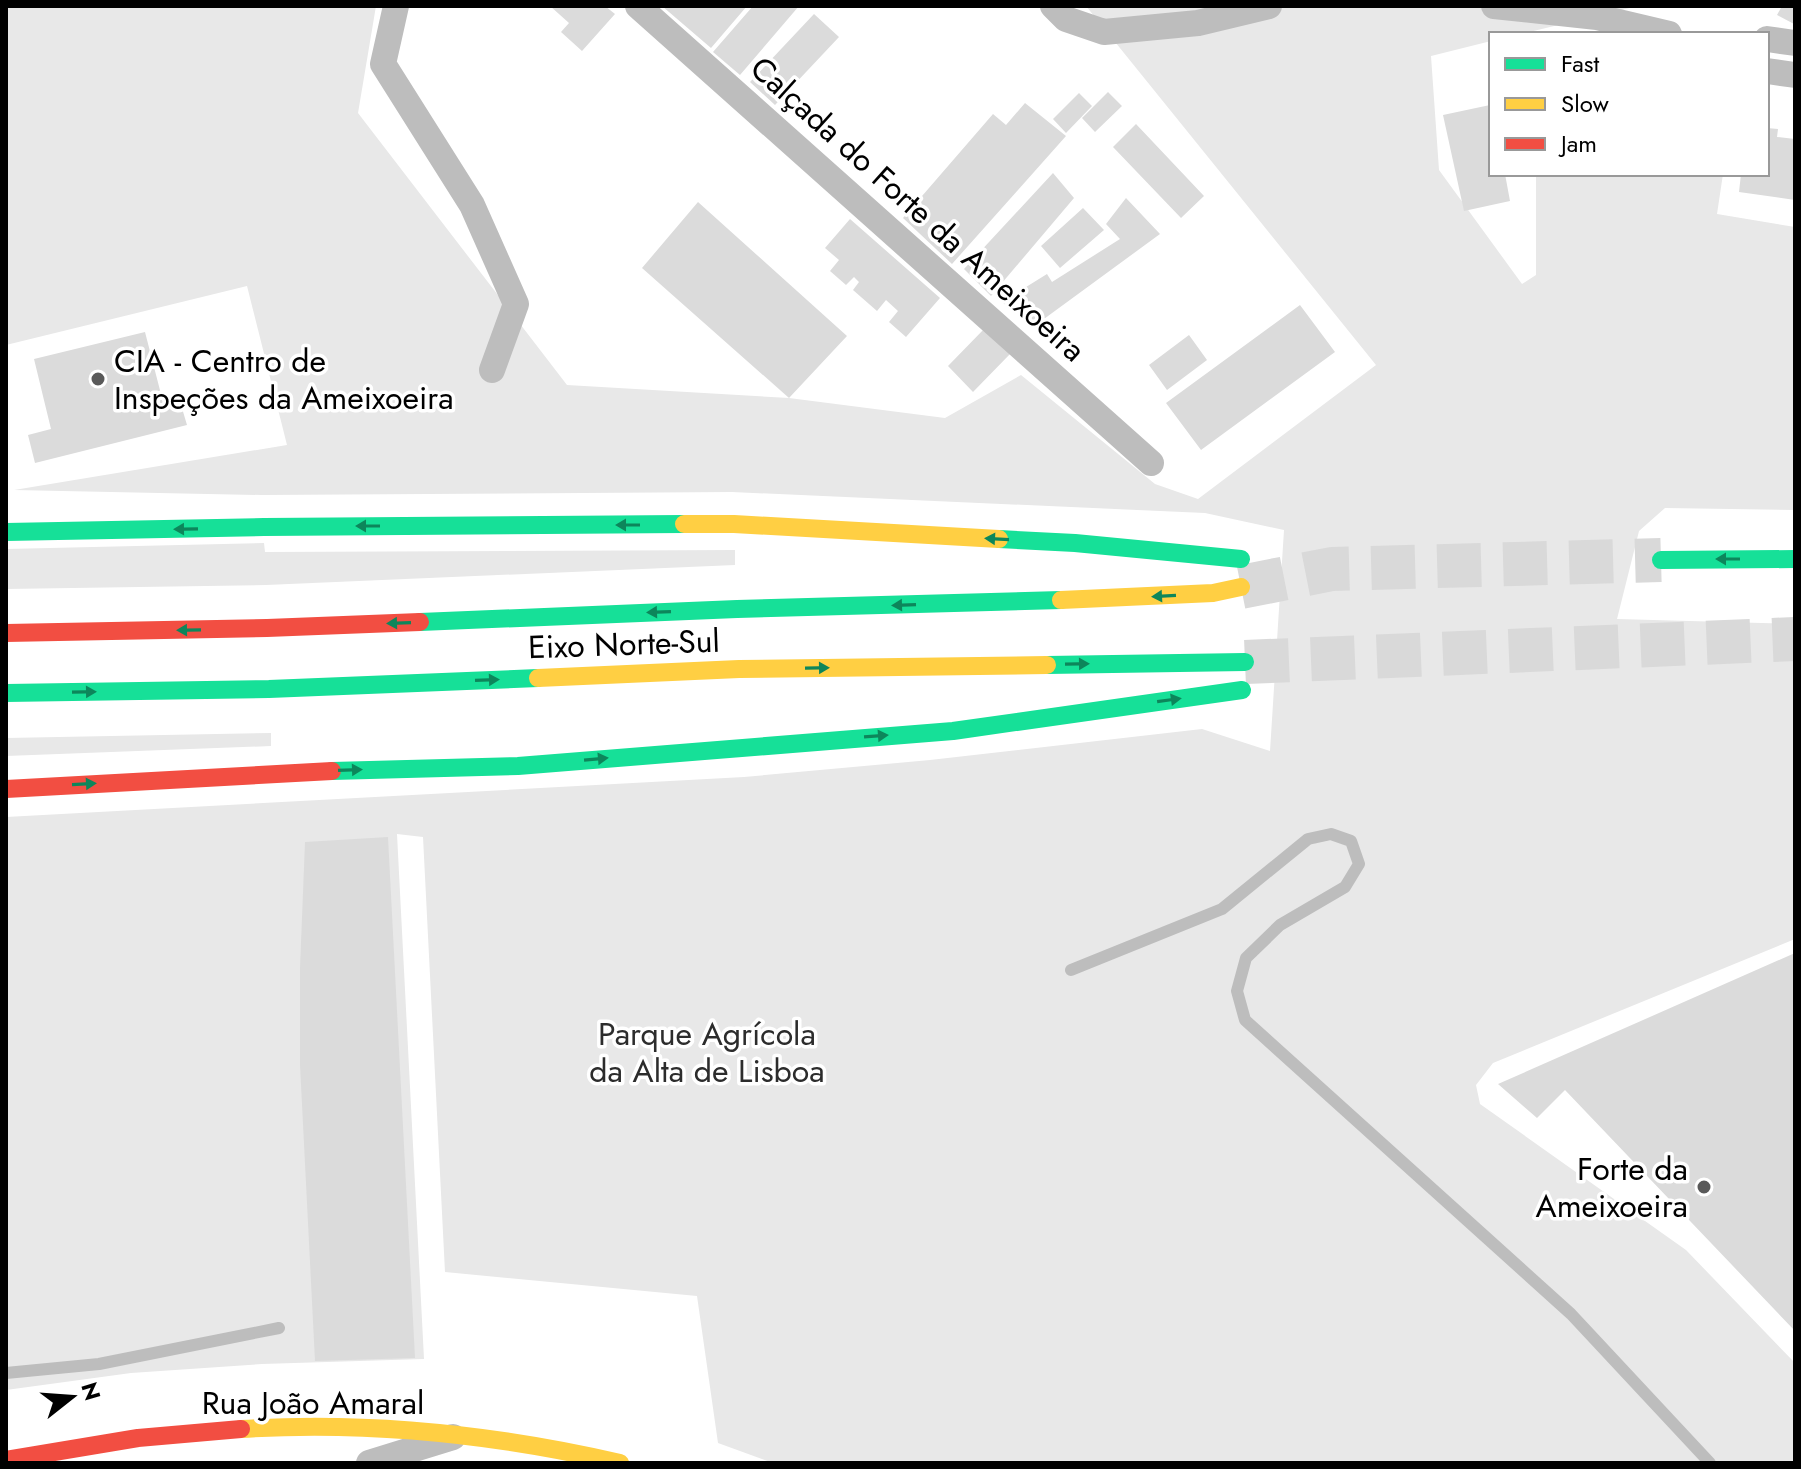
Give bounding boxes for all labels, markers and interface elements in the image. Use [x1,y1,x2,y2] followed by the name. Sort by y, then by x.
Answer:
[1489,32,1769,176] legend
[740,46,1096,372] street label: Calçada do Forte da Ameixoeira
[1561,46,1599,81] text: Fast
[1561,86,1609,121] text: Slow
[1558,126,1597,161] text: Jam
[114,338,454,421] place label: CIA - Centro de Inspeções da Ameixoeira
[89,370,107,388] marker: CIA - Centro de Inspeções da Ameixoeira
[615,518,640,531] one-way arrow
[355,520,380,532] one-way arrow
[173,522,198,535] one-way arrow
[984,532,1009,545] one-way arrow
[1715,553,1740,566] one-way arrow
[1151,589,1176,602] one-way arrow
[891,598,916,611] one-way arrow
[646,606,671,619] one-way arrow
[386,616,411,629] one-way arrow
[527,618,721,670] street label: Eixo Norte-Sul
[176,623,201,636] one-way arrow
[1065,658,1090,671] one-way arrow
[805,662,830,674] one-way arrow
[475,673,500,686] one-way arrow
[72,685,97,698] one-way arrow
[1157,693,1182,706] one-way arrow
[864,729,889,742] one-way arrow
[584,752,609,765] one-way arrow
[338,764,363,777] one-way arrow
[72,777,97,790] one-way arrow
[589,1011,825,1094] park label: Parque Agrícola da Alta de Lisboa
[1536,1146,1688,1229] place label: Forte da Ameixoeira
[1695,1178,1713,1196] marker: Forte da Ameixoeira
[32,1357,112,1437] north arrow
[73,1378,109,1404] text: N
[202,1380,424,1426] street label: Rua João Amaral

